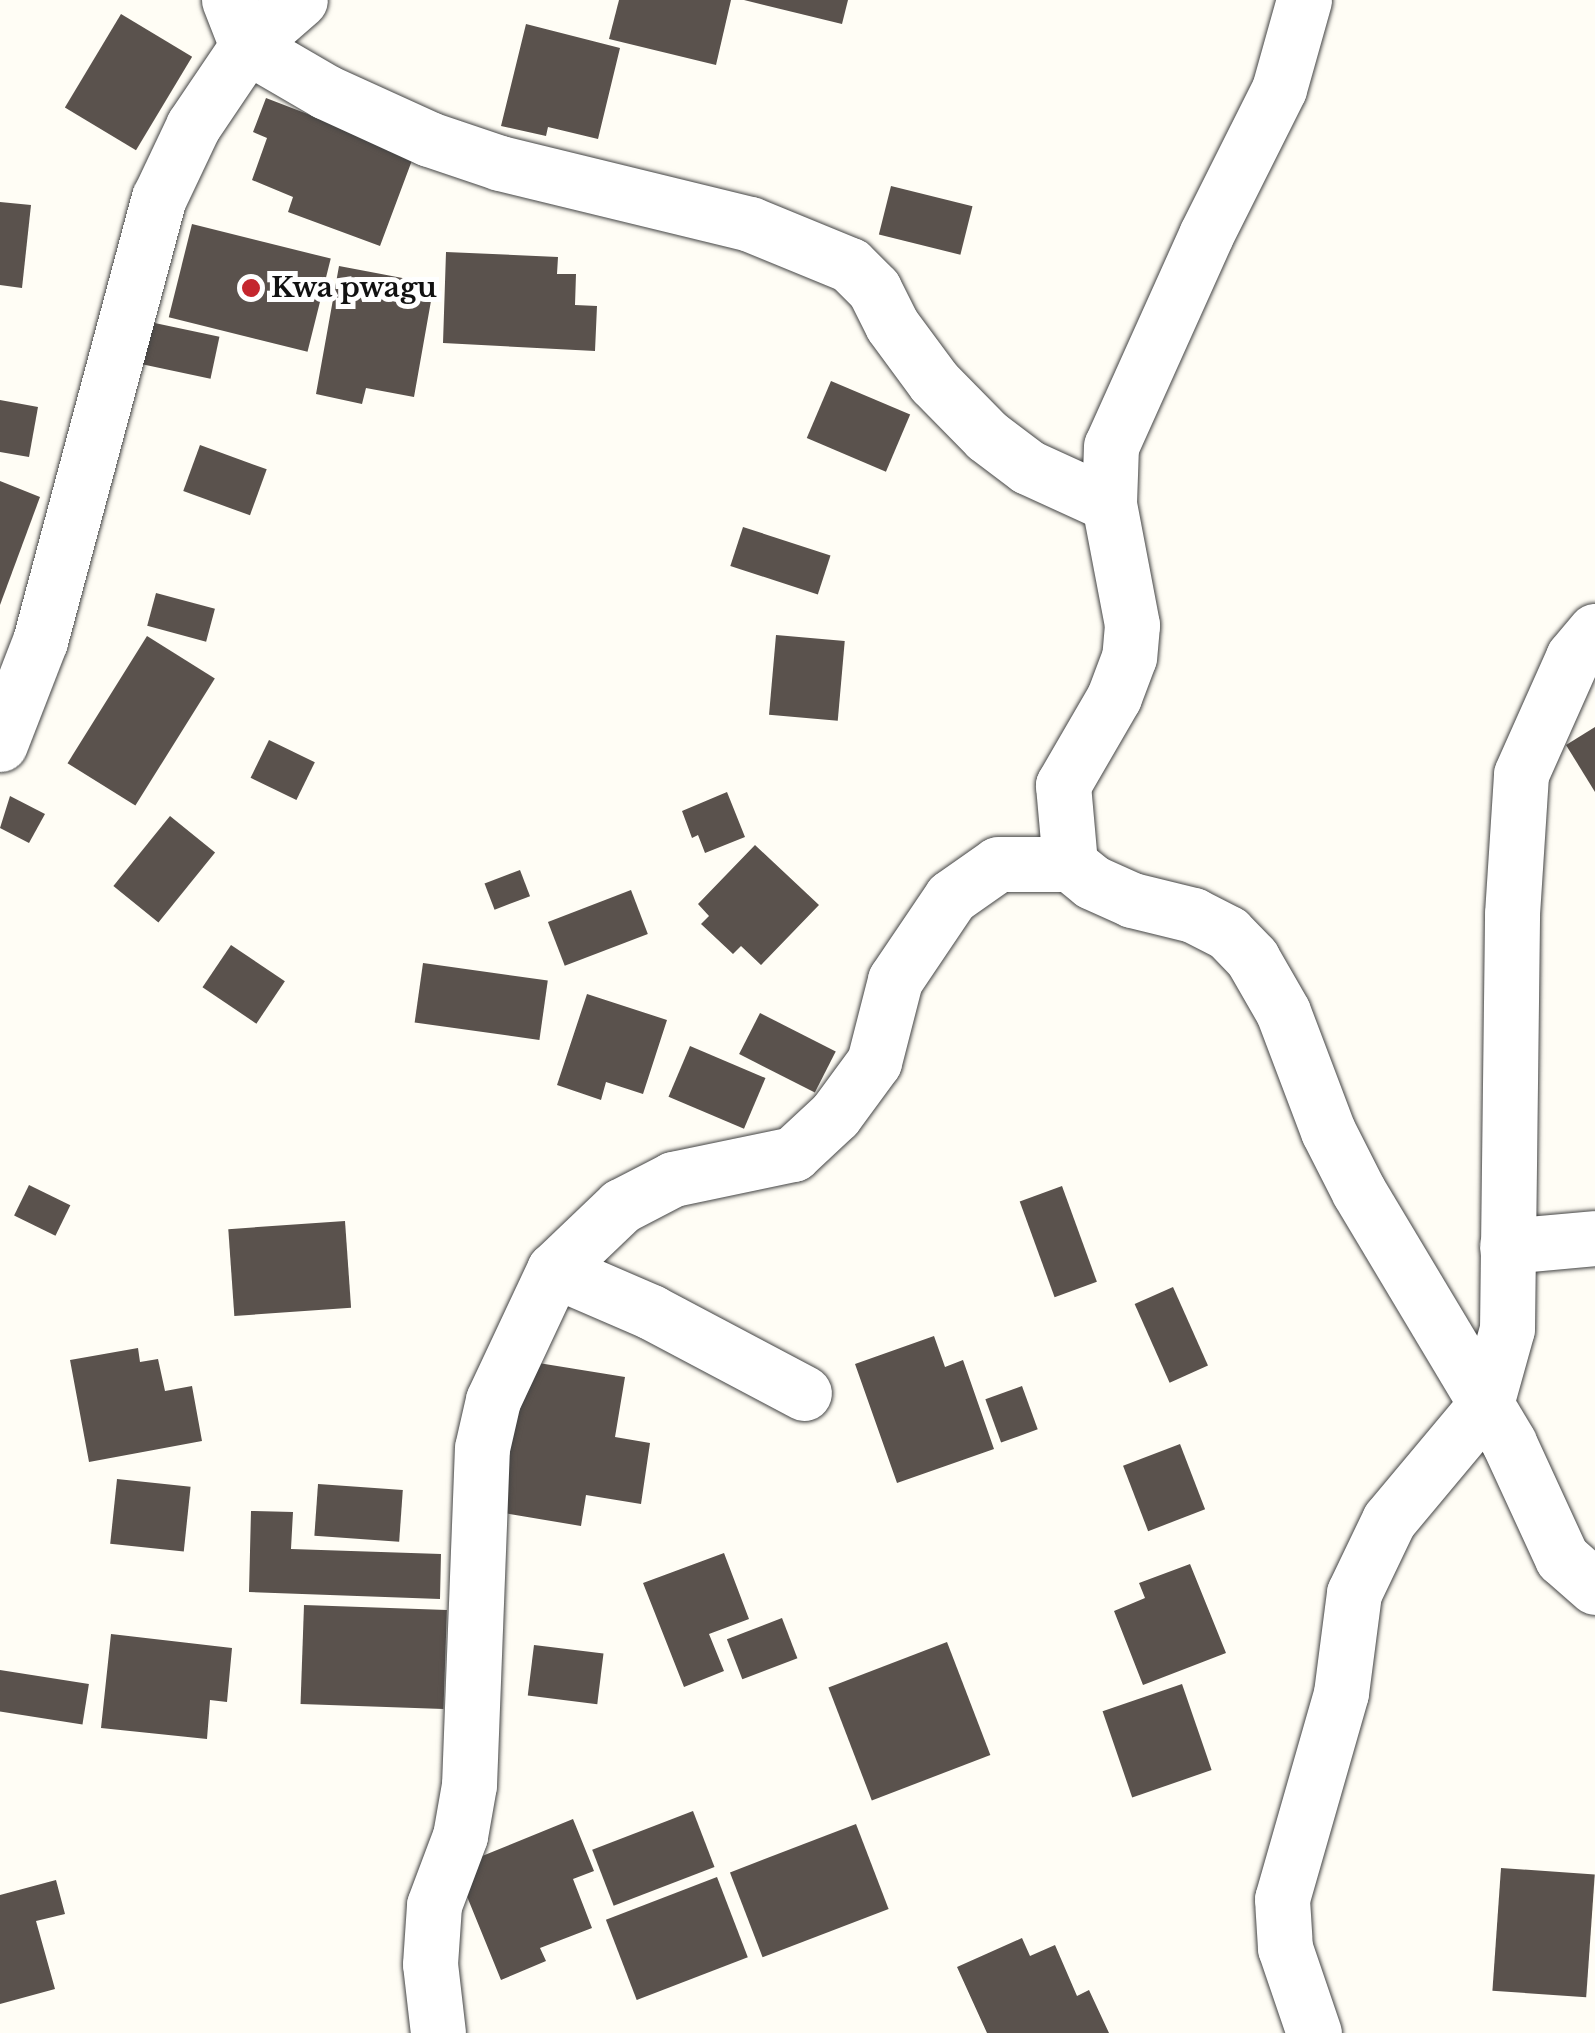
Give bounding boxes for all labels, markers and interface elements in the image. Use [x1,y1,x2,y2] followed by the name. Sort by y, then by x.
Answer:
[271,271,437,305] place label: Kwa pwagu
[240,277,262,299] marker: Kwa pwagu

